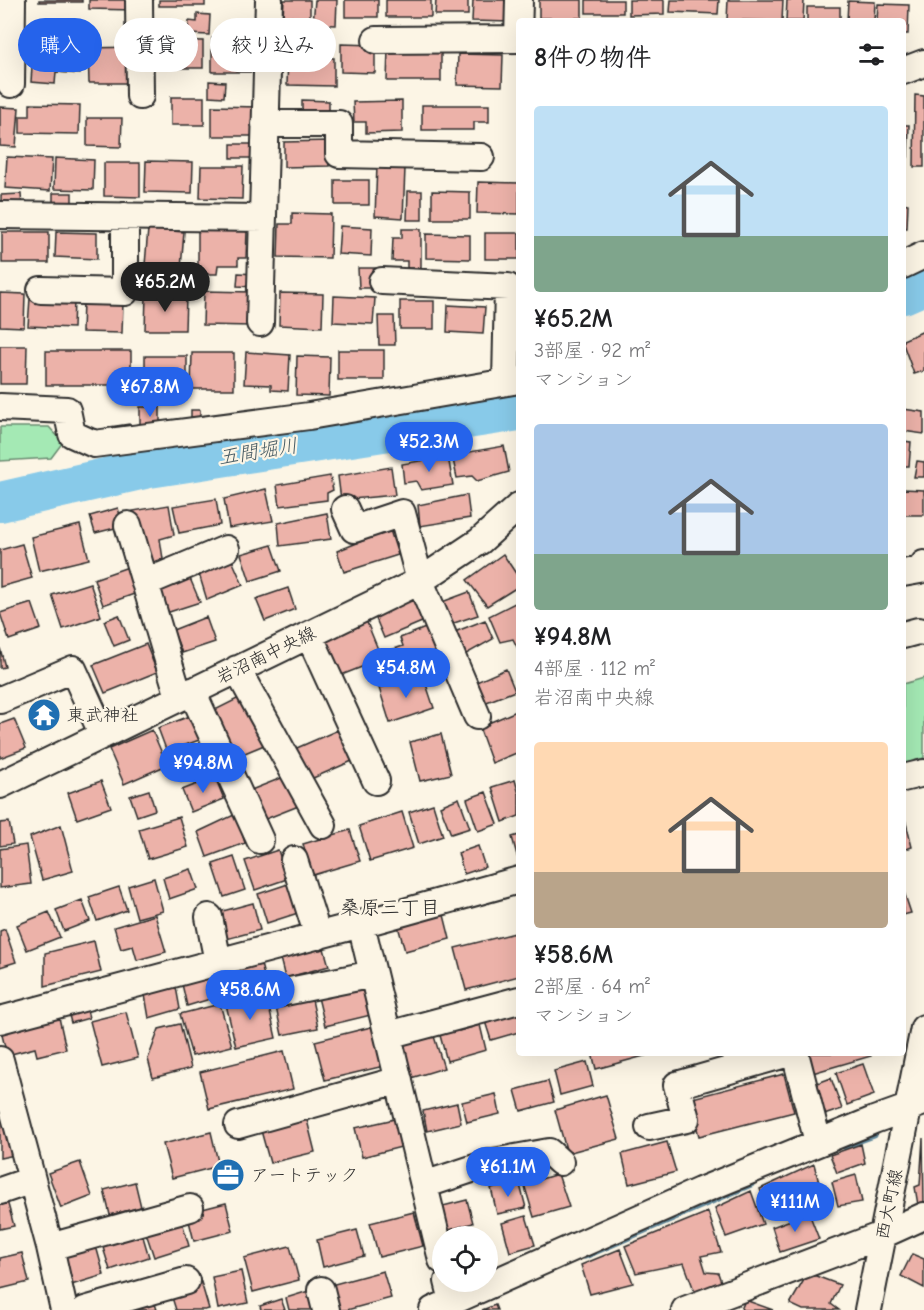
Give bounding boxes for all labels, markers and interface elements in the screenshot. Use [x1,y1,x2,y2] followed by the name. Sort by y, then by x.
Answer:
[18,18,102,72] chip: 購入
[114,18,198,72] chip: 賃貸
[210,18,336,72] chip: 絞り込み
[855,38,888,71] icon: filters
[534,43,651,73] text: 8件の物件
[657,145,765,253] icon: home
[116,262,214,313] pin: ¥65.2M
[135,270,195,293] text: ¥65.2M
[534,304,613,334] text: ¥65.2M
[534,339,650,362] text: 3部屋 · 92 m²
[101,367,199,418] pin: ¥67.8M
[534,368,633,391] text: マンション
[120,375,180,398] text: ¥67.8M
[380,422,478,473] pin: ¥52.3M
[399,430,459,453] text: ¥52.3M
[217,434,299,469] water label: 五間堀川
[657,463,765,571] icon: home
[213,622,319,689] street label: 岩沼南中央線
[534,622,612,652] text: ¥94.8M
[357,648,455,699] pin: ¥54.8M
[376,656,436,679] text: ¥54.8M
[534,657,655,680] text: 4部屋 · 112 m²
[534,686,654,709] text: 岩沼南中央線
[26,697,62,733] temple icon: 東武神社
[67,705,139,726] place label: 東武神社
[154,743,252,794] pin: ¥94.8M
[173,751,233,774] text: ¥94.8M
[657,781,765,889] icon: home
[340,896,440,919] district label: 桑原三丁目
[534,940,613,970] text: ¥58.6M
[201,970,299,1021] pin: ¥58.6M
[534,975,650,998] text: 2部屋 · 64 m²
[220,978,280,1001] text: ¥58.6M
[534,1004,633,1027] text: マンション
[459,1147,557,1198] pin: ¥61.1M
[480,1155,536,1178] text: ¥61.1M
[210,1157,246,1193] office icon: アートテック
[251,1165,358,1186] place label: アートテック
[872,1167,907,1242] street label: 西大町線
[753,1182,837,1233] pin: ¥111M
[770,1190,820,1213] text: ¥111M
[432,1226,498,1292] map controls
[432,1226,498,1292] button: locate

